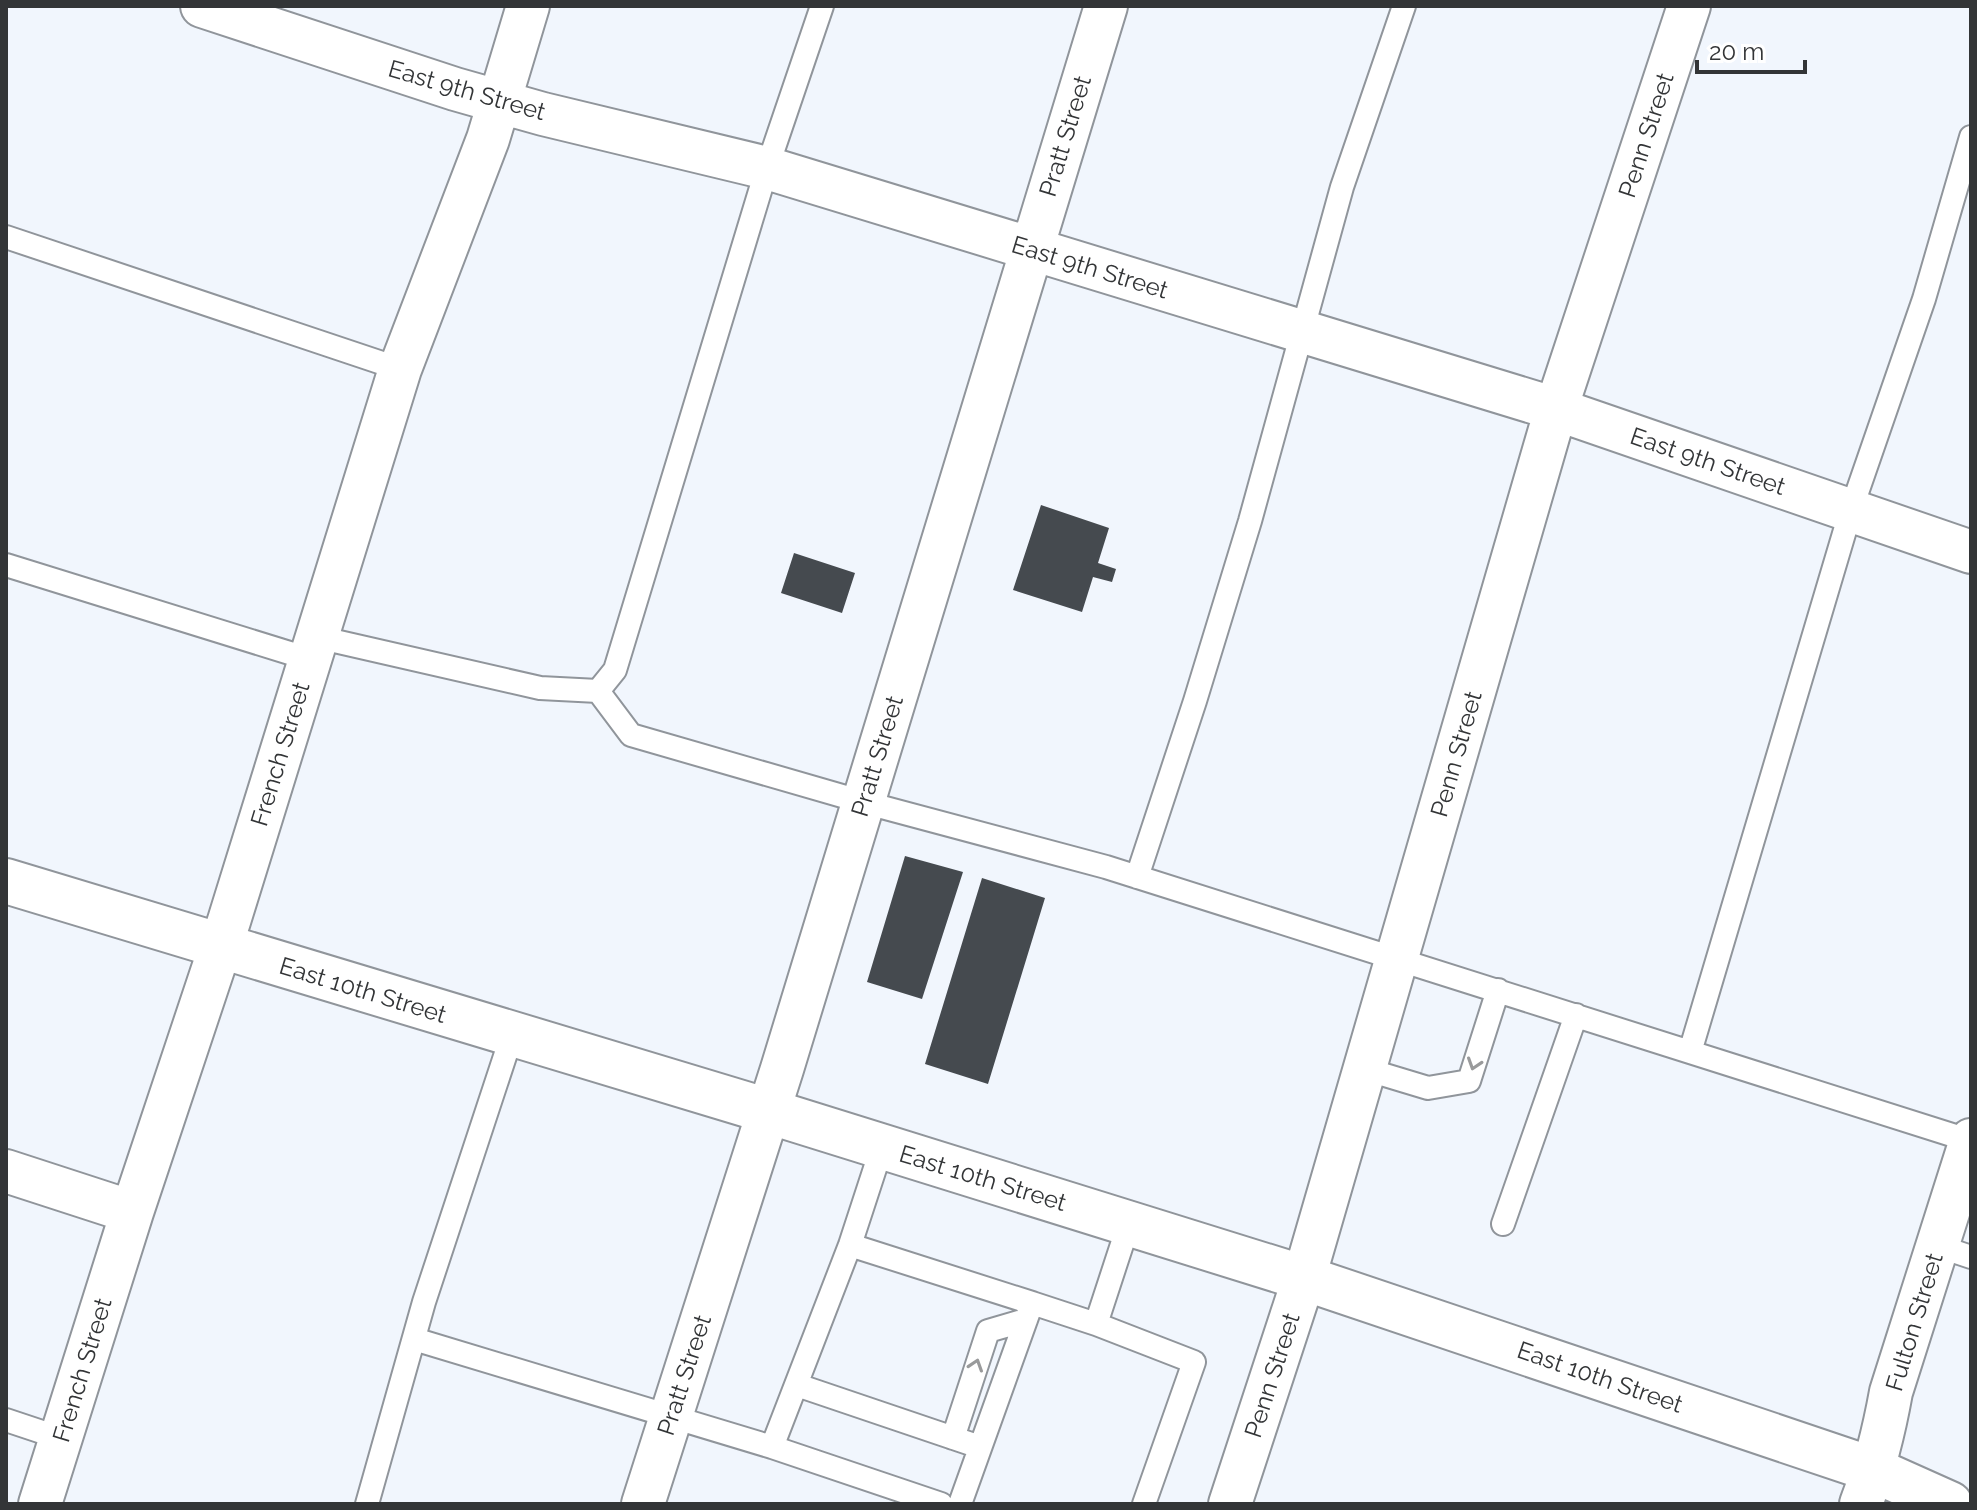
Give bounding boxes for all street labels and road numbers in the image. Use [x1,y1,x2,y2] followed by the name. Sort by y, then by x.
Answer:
[385,54,549,126] street label: East 9th Street
[1612,69,1680,201] street label: Penn Street
[1033,72,1097,200] street label: Pratt Street
[1008,229,1172,305] street label: East 9th Street
[1627,421,1789,501] street label: East 9th Street
[244,678,316,830] street label: French Street
[1424,688,1488,820] street label: Penn Street
[845,692,909,820] street label: Pratt Street
[276,951,450,1029] street label: East 10th Street
[896,1139,1070,1217] street label: East 10th Street
[1879,1249,1949,1395] street label: Fulton Street
[46,1294,118,1446] street label: French Street
[1238,1309,1306,1441] street label: Penn Street
[651,1311,717,1439] street label: Pratt Street
[1513,1335,1687,1419] street label: East 10th Street

